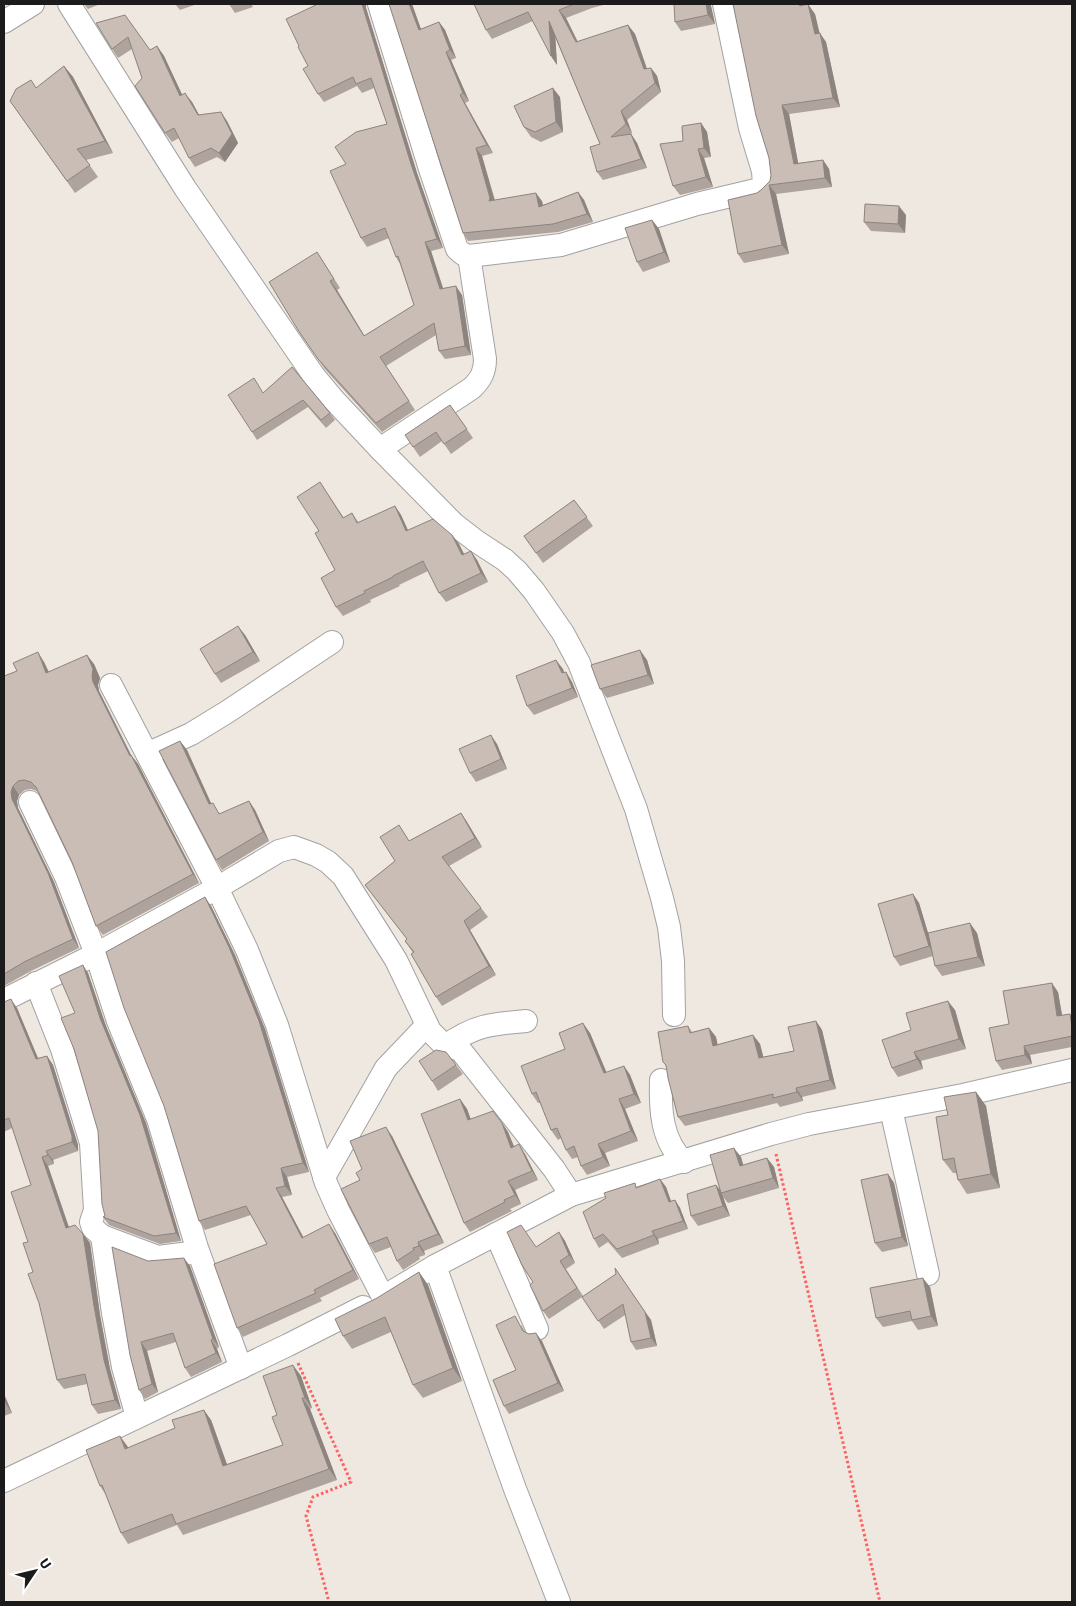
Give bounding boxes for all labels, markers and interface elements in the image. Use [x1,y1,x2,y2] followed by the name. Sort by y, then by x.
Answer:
[10,1546,60,1596] north arrow
[36,1555,55,1573] text: U

